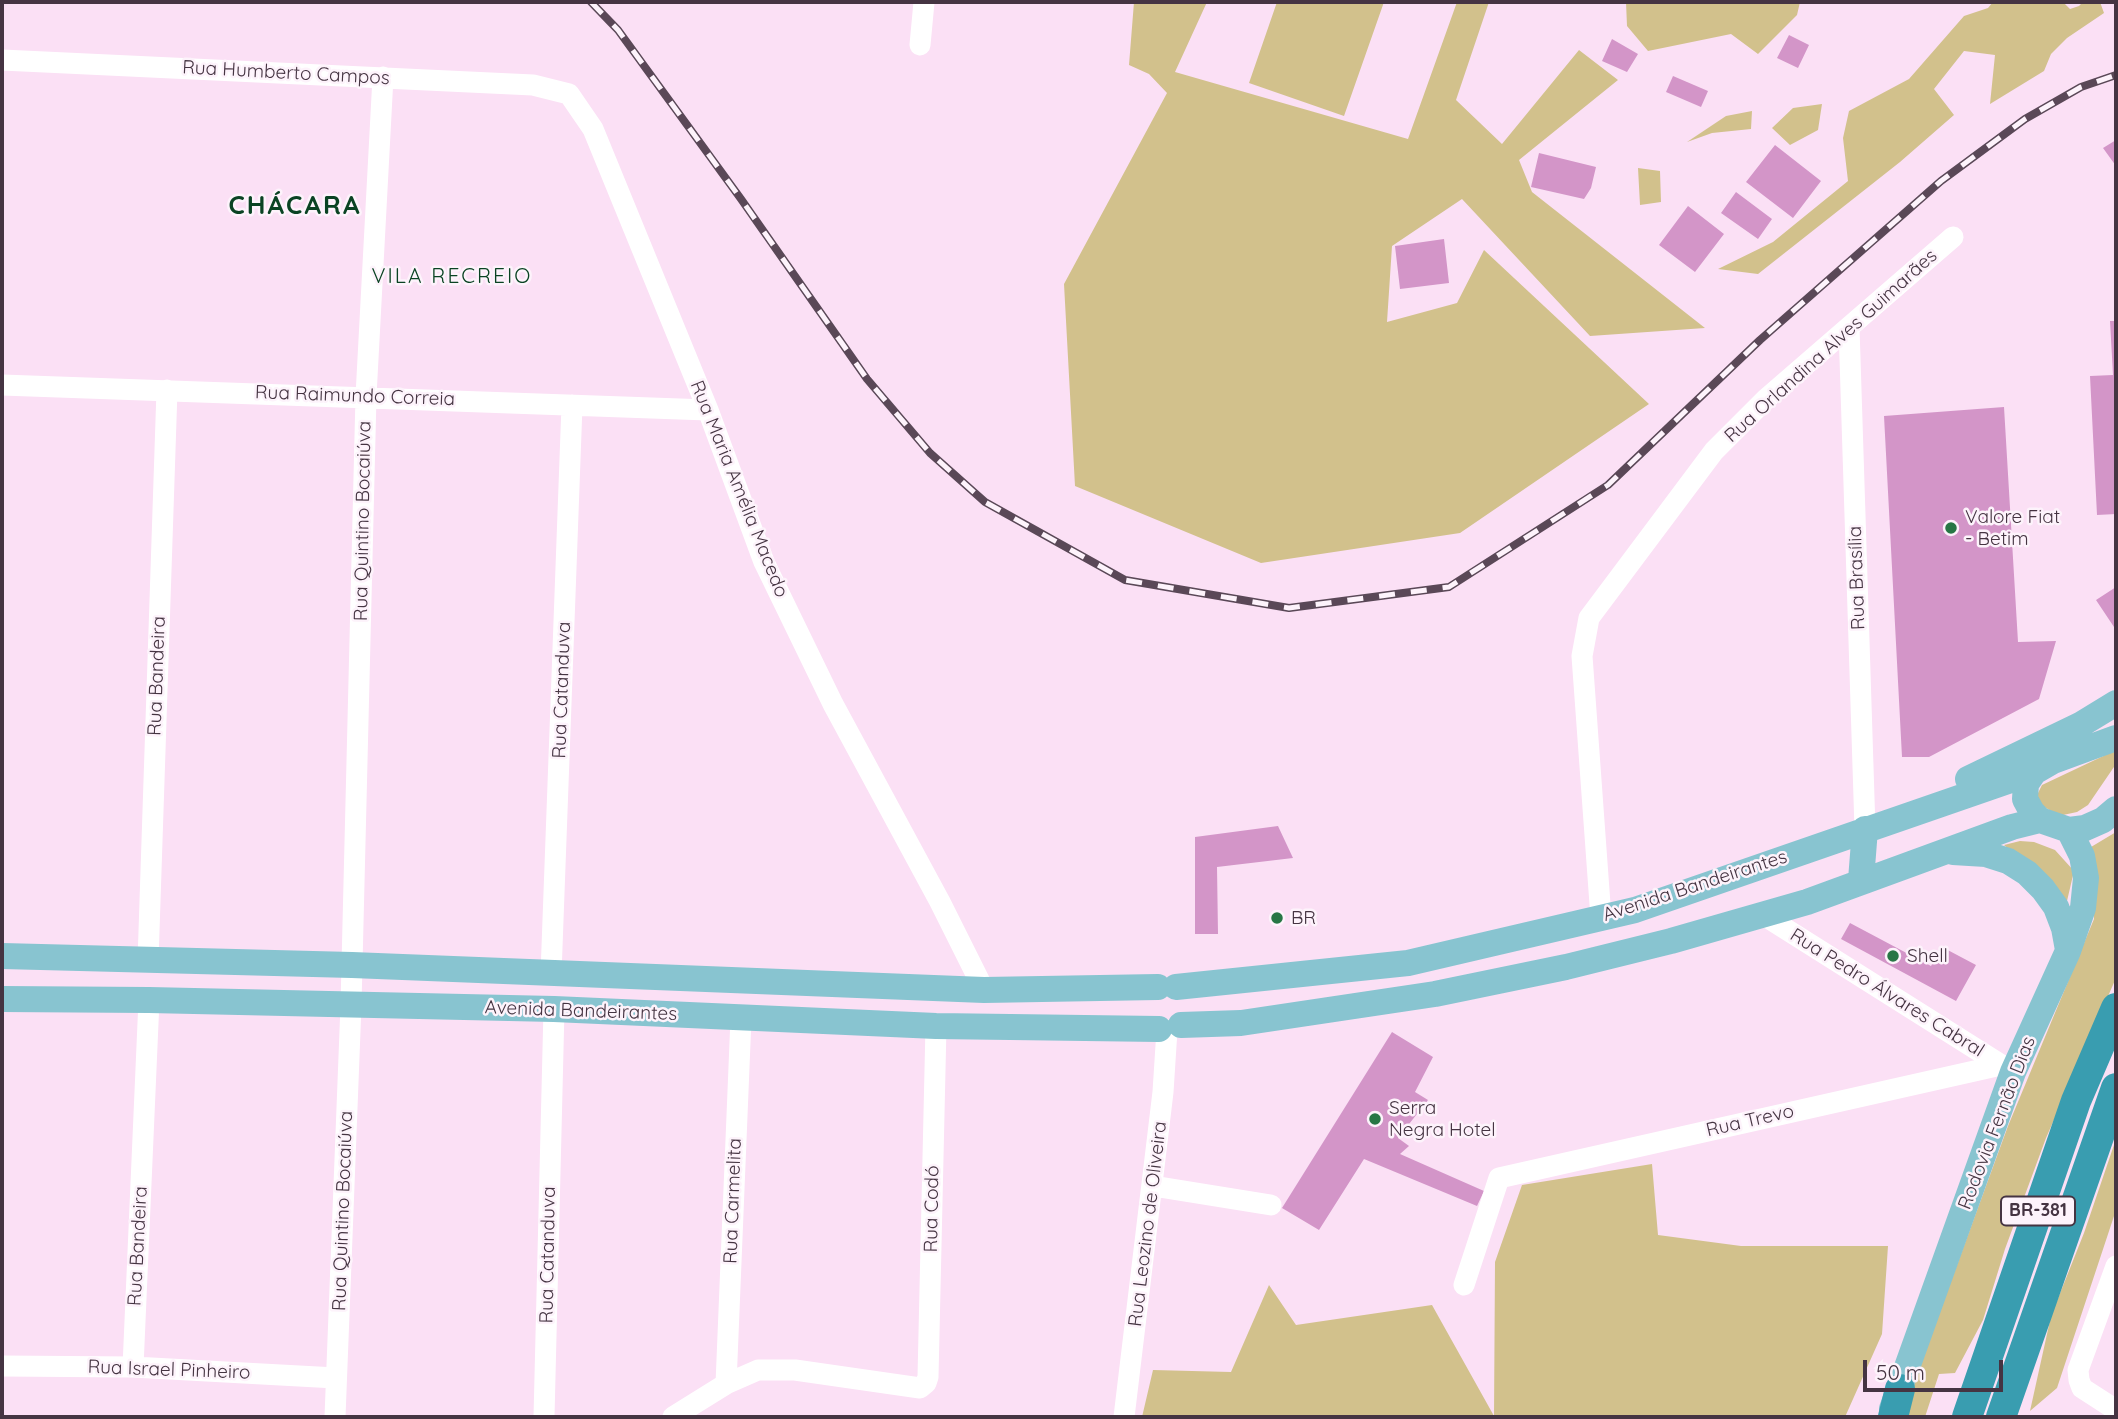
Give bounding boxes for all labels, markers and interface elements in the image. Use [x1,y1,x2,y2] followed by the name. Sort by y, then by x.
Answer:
[182,56,390,90] street label: Rua Humberto Campos
[229,190,361,222] district label: CHÁCARA
[1720,244,1942,448] street label: Rua Orlandina Alves Guimarães
[373,264,531,290] district label: VILA RECREIO
[685,377,793,601] street label: Rua Maria Amélia Macedo
[255,381,455,411] street label: Rua Raimundo Correia
[350,421,376,621] street label: Rua Quintino Bocaiúva
[1965,506,2060,550] place label: Valore Fiat - Betim
[1943,520,1959,536] marker: Valore Fiat - Betim
[1844,526,1870,630] street label: Rua Brasília
[144,616,170,736] street label: Rua Bandeira
[548,621,576,759] street label: Rua Catanduva
[1600,845,1790,927] street label: Avenida Bandeirantes
[1291,907,1316,929] place label: BR
[1269,910,1285,926] marker: BR
[1786,924,1988,1062] street label: Rua Pedro Álvares Cabral
[1907,945,1948,967] place label: Shell
[1885,948,1901,964] marker: Shell
[484,996,678,1026] street label: Avenida Bandeirantes
[1953,1033,2041,1213] street label: Rodovia Fernão Dias
[1389,1097,1496,1141] place label: Serra Negra Hotel
[1704,1100,1796,1142] street label: Rua Trevo
[328,1110,358,1312] street label: Rua Quintino Bocaiúva
[1367,1111,1383,1127] marker: Serra Negra Hotel
[1124,1120,1172,1328] street label: Rua Leozino de Oliveira
[719,1138,747,1264] street label: Rua Carmelita
[920,1165,944,1253] street label: Rua Codó
[123,1186,153,1306] street label: Rua Bandeira
[535,1186,561,1324] street label: Rua Catanduva
[2001,1196,2075,1226] road number: BR-381
[1866,1346,2006,1390] scale bar
[87,1356,251,1384] street label: Rua Israel Pinheiro
[1876,1359,1925,1385] text: 50 m

